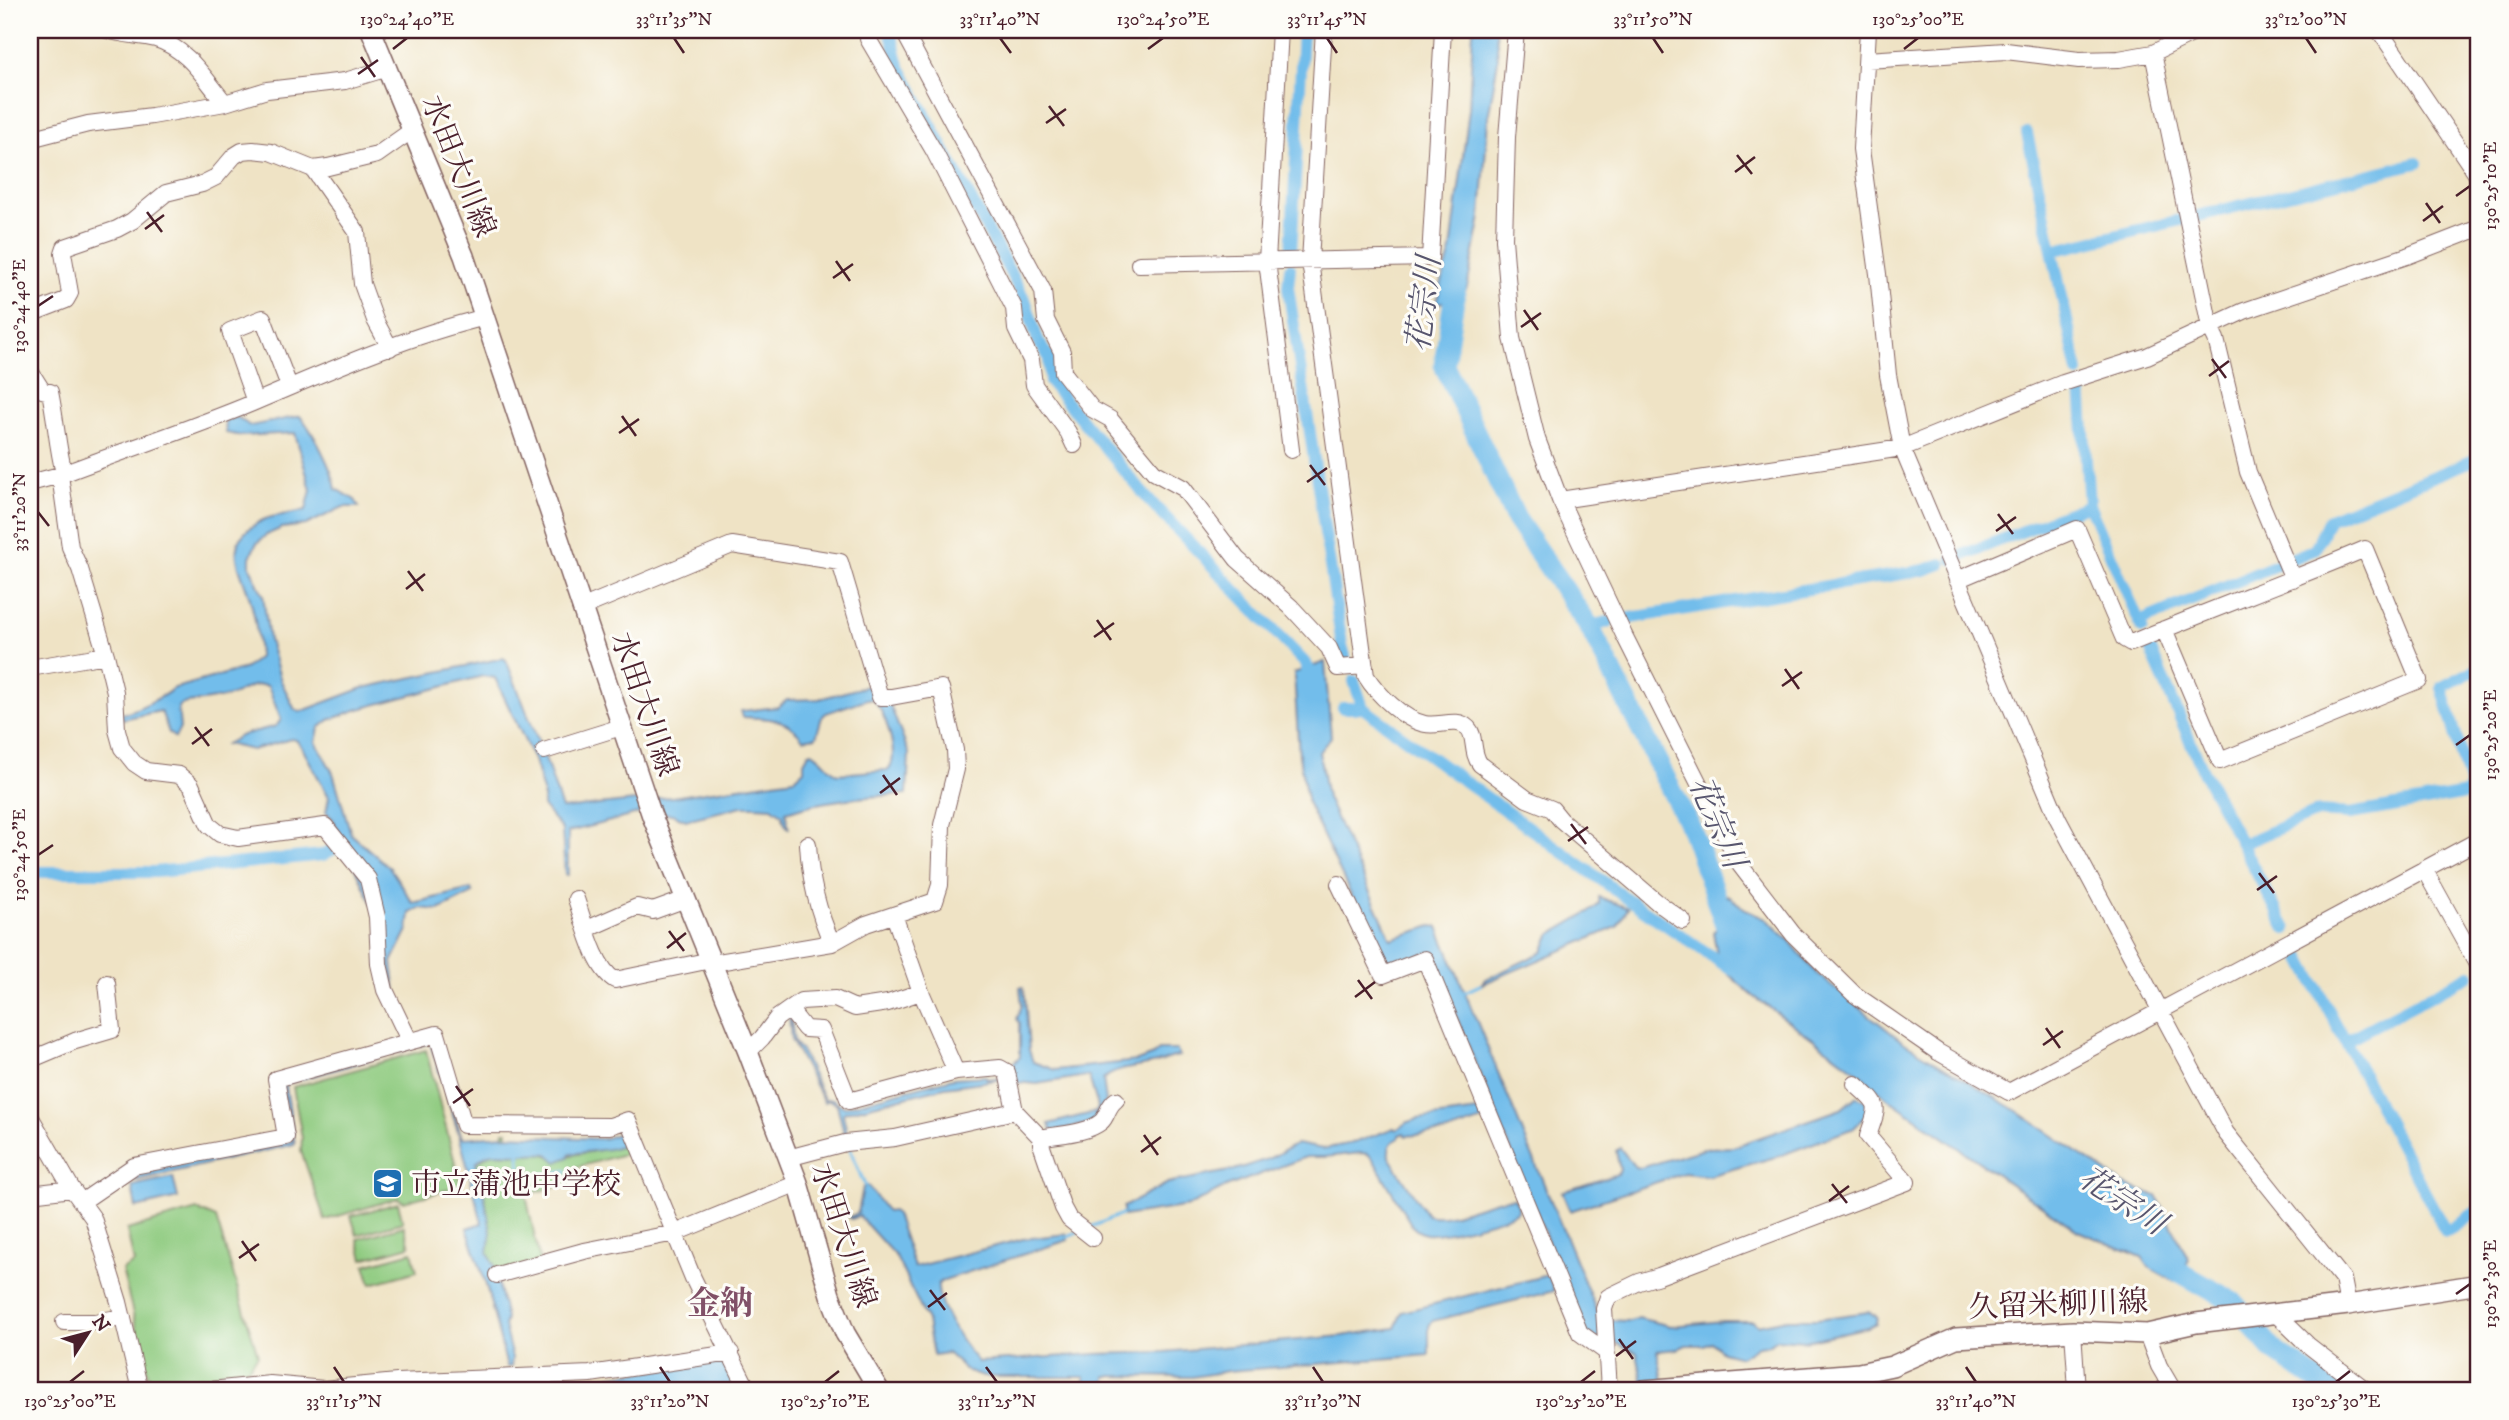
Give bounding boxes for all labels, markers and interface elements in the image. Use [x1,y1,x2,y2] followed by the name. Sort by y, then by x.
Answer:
[360,9,454,31] text: 130°24'40"E
[636,9,712,31] text: 33°11'35"N
[960,9,1041,31] text: 33°11'40"N
[1117,9,1210,31] text: 130°24'50"E
[1287,9,1367,31] text: 33°11'45"N
[1613,9,1693,31] text: 33°11'50"N
[1872,9,1964,31] text: 130°25'00"E
[2265,9,2347,31] text: 33°12'00"N
[412,90,503,243] street label: 水田大川線
[2480,141,2502,230] text: 130°25'10"E
[1399,251,1451,354] water label: 花宗川
[9,259,31,353] text: 130°24'40"E
[9,472,31,552] text: 33°11'20"N
[602,628,685,781] street label: 水田大川線
[2480,689,2502,781] text: 130°25'20"E
[1679,771,1754,878] water label: 花宗川
[9,808,31,901] text: 130°24'50"E
[802,1158,883,1313] street label: 水田大川線
[2071,1159,2176,1246] water label: 花宗川
[371,1167,405,1201] school or university icon: 市立蒲池中学校
[411,1167,621,1204] place label: 市立蒲池中学校
[2480,1239,2502,1329] text: 130°25'30"E
[687,1284,753,1325] district label: 金納
[1967,1284,2149,1327] street label: 久留米柳川線
[52,1298,122,1368] north arrow
[87,1311,115,1337] text: N
[24,1391,116,1413] text: 130°25'00"E
[306,1391,382,1413] text: 33°11'15"N
[630,1391,710,1413] text: 33°11'20"N
[781,1391,870,1413] text: 130°25'10"E
[958,1391,1036,1413] text: 33°11'25"N
[1284,1391,1362,1413] text: 33°11'30"N
[1535,1391,1627,1413] text: 130°25'20"E
[1936,1391,2017,1413] text: 33°11'40"N
[2291,1391,2381,1413] text: 130°25'30"E

